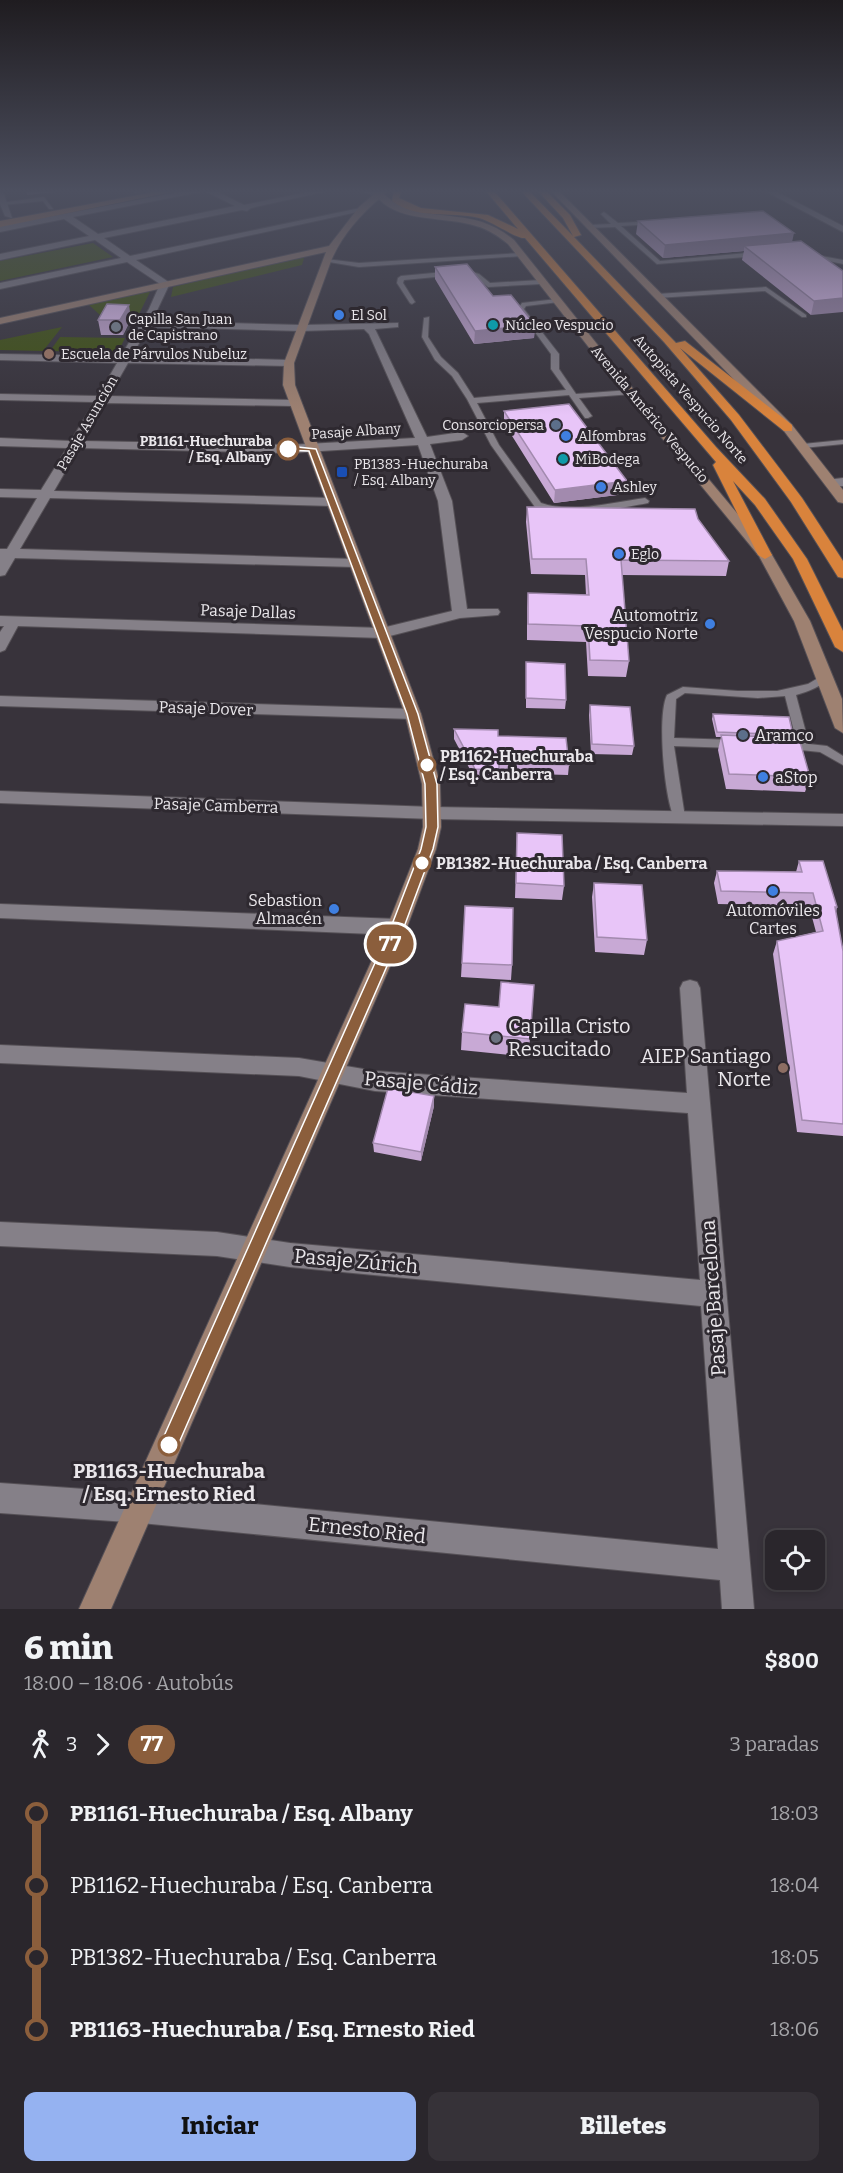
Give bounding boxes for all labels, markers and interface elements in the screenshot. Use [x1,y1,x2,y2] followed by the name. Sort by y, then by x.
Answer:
[351,307,387,324] place label: El Sol
[332,308,346,322] marker: El Sol
[128,311,232,344] place label: Capilla San Juan de Capistrano
[505,317,614,334] place label: Núcleo Vespucio
[486,318,500,332] marker: Núcleo Vespucio
[109,320,123,334] marker: Capilla San Juan de Capistrano
[630,331,751,467] street label: Autopista Vespucio Norte
[587,342,712,486] street label: Avenida Américo Vespucio
[61,346,247,363] place label: Escuela de Párvulos Nubeluz
[42,347,56,361] marker: Escuela de Párvulos Nubeluz
[54,373,121,474] street label: Pasaje Asunción
[442,417,544,434] place label: Consorciopersa
[549,418,563,432] marker: Consorciopersa
[311,420,402,443] street label: Pasaje Albany
[578,428,646,445] place label: Alfombras
[559,429,573,443] marker: Alfombras
[140,433,272,466] place label: PB1161-Huechuraba / Esq. Albany
[277,438,299,460] marker: PB1161-Huechuraba / Esq. Albany
[575,451,640,468] place label: MiBodega
[556,452,570,466] marker: MiBodega
[354,456,489,489] place label: PB1383-Huechuraba / Esq. Albany
[335,465,349,479] marker: PB1383-Huechuraba / Esq. Albany
[613,479,657,496] place label: Ashley
[594,480,608,494] marker: Ashley
[631,546,659,563] place label: Eglo
[612,547,626,561] marker: Eglo
[200,600,296,623] street label: Pasaje Dallas
[584,606,698,643] place label: Automotriz Vespucio Norte
[703,617,717,631] marker: Automotriz Vespucio Norte
[158,697,254,720] street label: Pasaje Dover
[755,726,814,745] place label: Aramco
[736,728,750,742] marker: Aramco
[439,747,593,784] place label: PB1162-Huechuraba / Esq. Canberra
[418,756,436,774] marker: PB1162-Huechuraba / Esq. Canberra
[775,768,817,787] place label: aStop
[756,770,770,784] marker: aStop
[153,794,279,817] street label: Pasaje Camberra
[413,854,431,872] marker: PB1382-Huechuraba / Esq. Canberra
[436,854,707,873] place label: PB1382-Huechuraba / Esq. Canberra
[766,884,780,898] marker: Automóviles Cartes
[248,891,322,928] place label: Sebastion Almacén
[726,901,820,938] place label: Automóviles Cartes
[327,902,341,916] marker: Sebastion Almacén
[363,924,417,964] line badge: 77
[379,931,401,957] text: 77
[508,1014,630,1061] place label: Capilla Cristo Resucitado
[489,1031,503,1045] marker: Capilla Cristo Resucitado
[641,1044,771,1091] place label: AIEP Santiago Norte
[776,1061,790,1075] marker: AIEP Santiago Norte
[363,1066,479,1101] street label: Pasaje Cádiz
[696,1219,731,1377] street label: Pasaje Barcelona
[293,1244,420,1279] street label: Pasaje Zúrich
[158,1434,180,1456] marker: PB1163-Huechuraba / Esq. Ernesto Ried
[73,1459,265,1506] place label: PB1163-Huechuraba / Esq. Ernesto Ried
[307,1512,427,1548] street label: Ernesto Ried
[765,1530,825,1590] map controls
[765,1530,825,1590] button: locate
[24,1628,113,1668] text: 6 min
[764,1647,819,1674] text: $800
[24,1671,234,1695] text: 18:00 – 18:06 · Autobús
[24,1728,57,1761] icon: walk
[86,1728,119,1761] icon: forward
[140,1731,163,1757] text: 77
[66,1732,77,1756] text: 3
[730,1732,819,1756] text: 3 paradas
[70,1800,413,1827] text: PB1161-Huechuraba / Esq. Albany
[770,1801,819,1825] text: 18:03
[70,1872,433,1899] text: PB1162-Huechuraba / Esq. Canberra
[770,1873,819,1897] text: 18:04
[70,1944,437,1971] text: PB1382-Huechuraba / Esq. Canberra
[771,1945,819,1969] text: 18:05
[70,2016,475,2043] text: PB1163-Huechuraba / Esq. Ernesto Ried
[770,2017,819,2041] text: 18:06
[24,2092,416,2161] button: Iniciar
[428,2092,819,2161] button: Billetes

